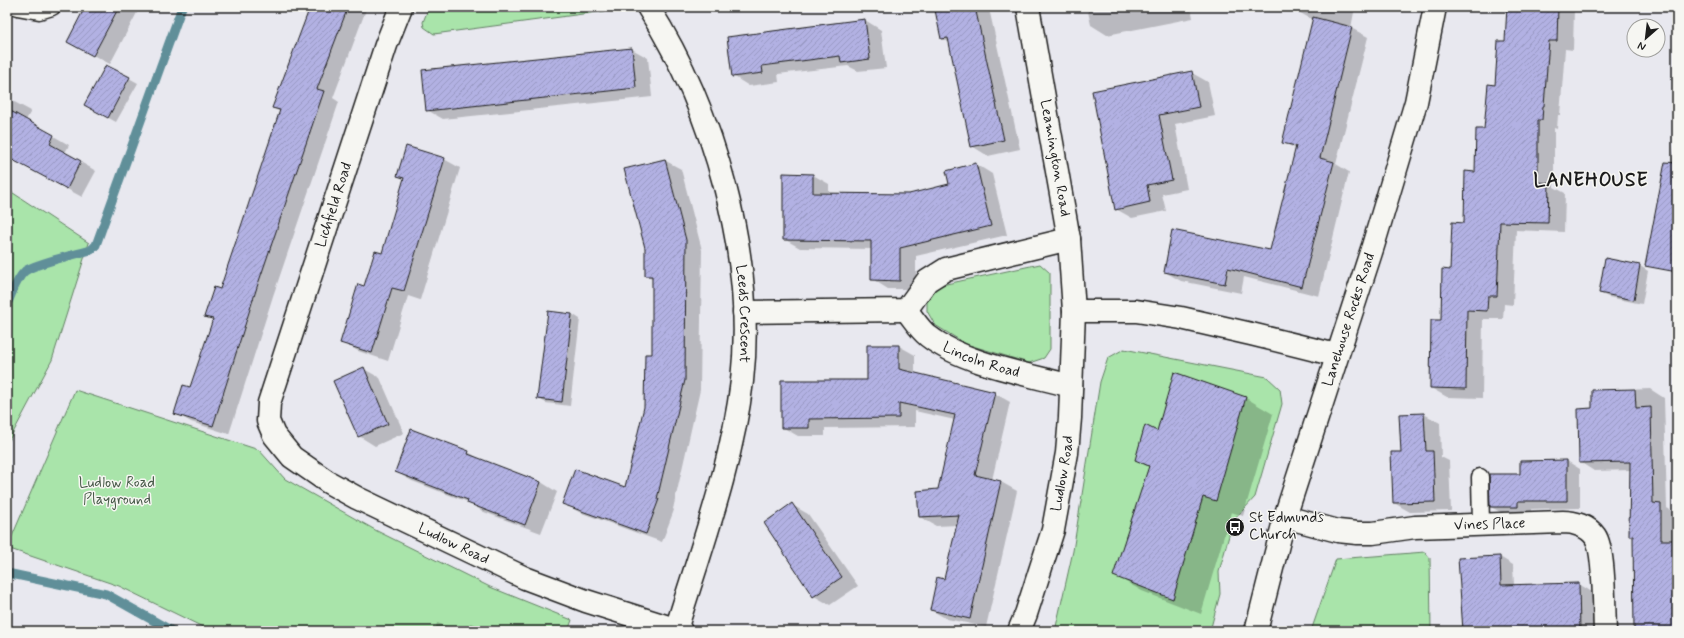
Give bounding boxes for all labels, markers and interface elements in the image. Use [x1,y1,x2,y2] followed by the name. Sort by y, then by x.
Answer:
[1626,18,1666,58] north arrow
[1635,38,1648,54] text: N
[1035,98,1075,218] street label: Leamington Road
[311,160,357,250] street label: Lichfield Road
[1533,168,1649,193] district label: LANEHOUSE
[1318,250,1380,389] street label: Lanehouse Rocks Road
[730,264,755,364] street label: Leeds Crescent
[939,337,1022,383] street label: Lincoln Road
[1047,435,1078,513] street label: Ludlow Road
[79,473,155,510] park label: Ludlow Road Playground
[1249,508,1324,545] place label: St Edmunds Church
[1454,513,1526,536] street label: Vines Place
[1224,516,1246,538] bus stop icon: St Edmunds Church
[415,518,492,569] street label: Ludlow Road

